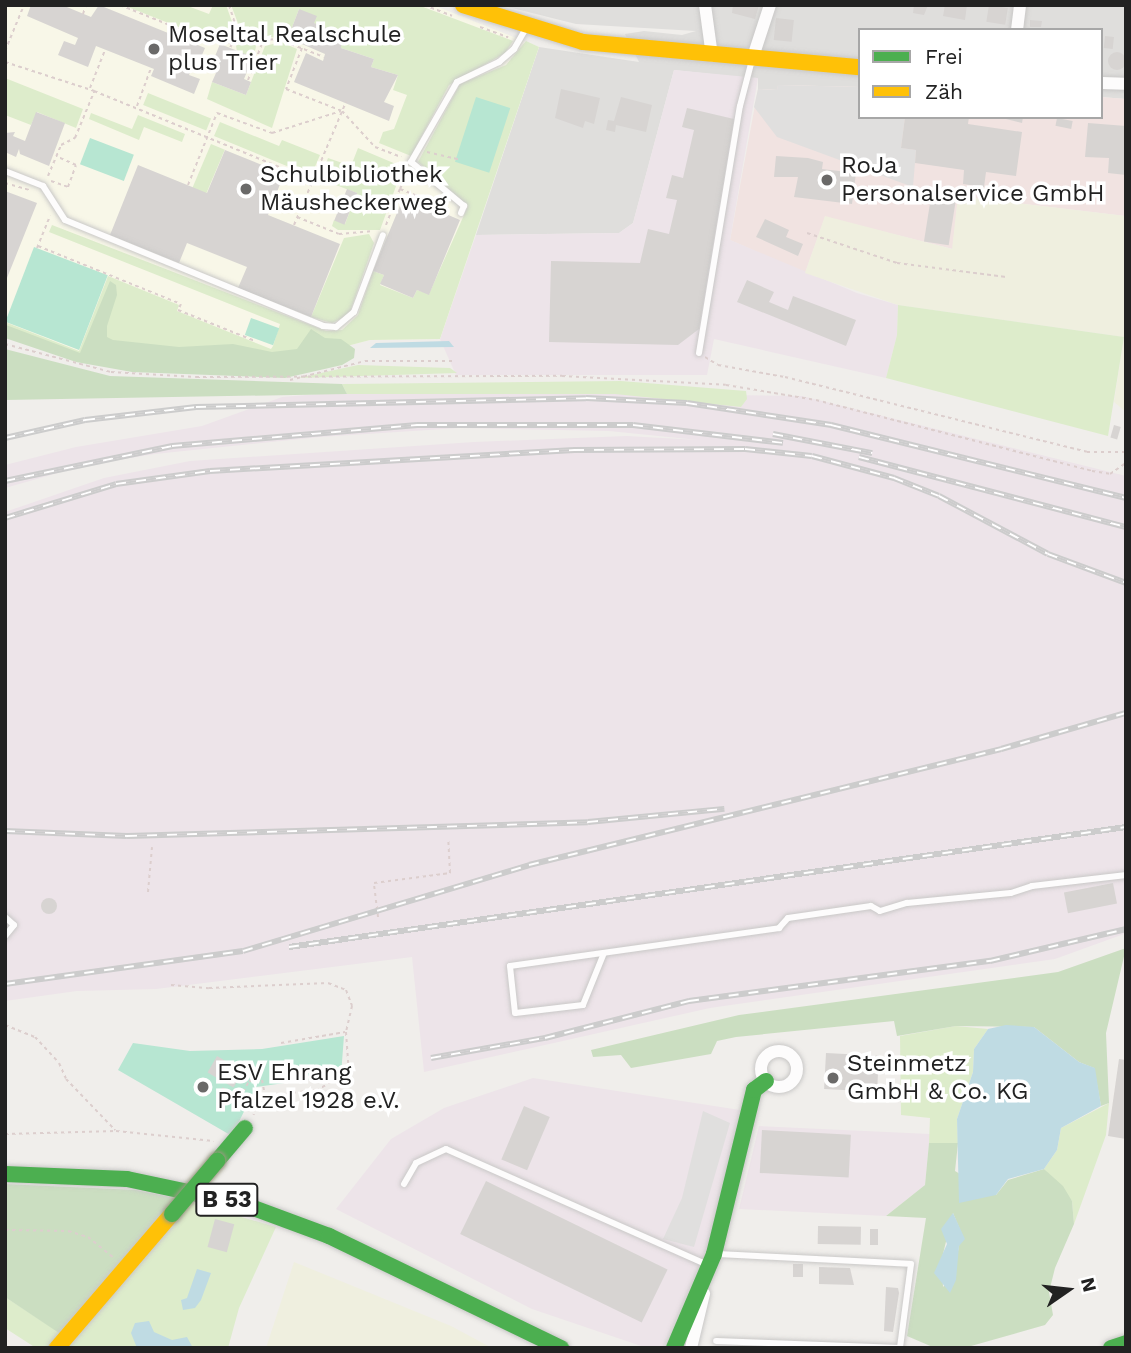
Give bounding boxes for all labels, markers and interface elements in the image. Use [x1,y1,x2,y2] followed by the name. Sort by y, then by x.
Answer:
[168,21,403,77] place label: Moseltal Realschule plus Trier
[858,28,1103,119] legend
[146,41,162,57] marker: Moseltal Realschule plus Trier
[925,44,963,69] text: Frei
[925,79,963,104] text: Zäh
[841,152,1105,208] place label: RoJa Personalservice GmbH
[260,161,447,217] place label: Schulbibliothek Mäusheckerweg
[819,172,835,188] marker: RoJa Personalservice GmbH
[238,181,254,197] marker: Schulbibliothek Mäusheckerweg
[847,1050,1028,1106] place label: Steinmetz GmbH & Co. KG
[217,1059,401,1115] place label: ESV Ehrang Pfalzel 1928 e.V.
[825,1070,841,1086] marker: Steinmetz GmbH & Co. KG
[195,1079,211,1095] marker: ESV Ehrang Pfalzel 1928 e.V.
[194,1180,260,1219] road number: B 53
[1033,1255,1103,1325] north arrow
[1076,1275,1102,1294] text: N

